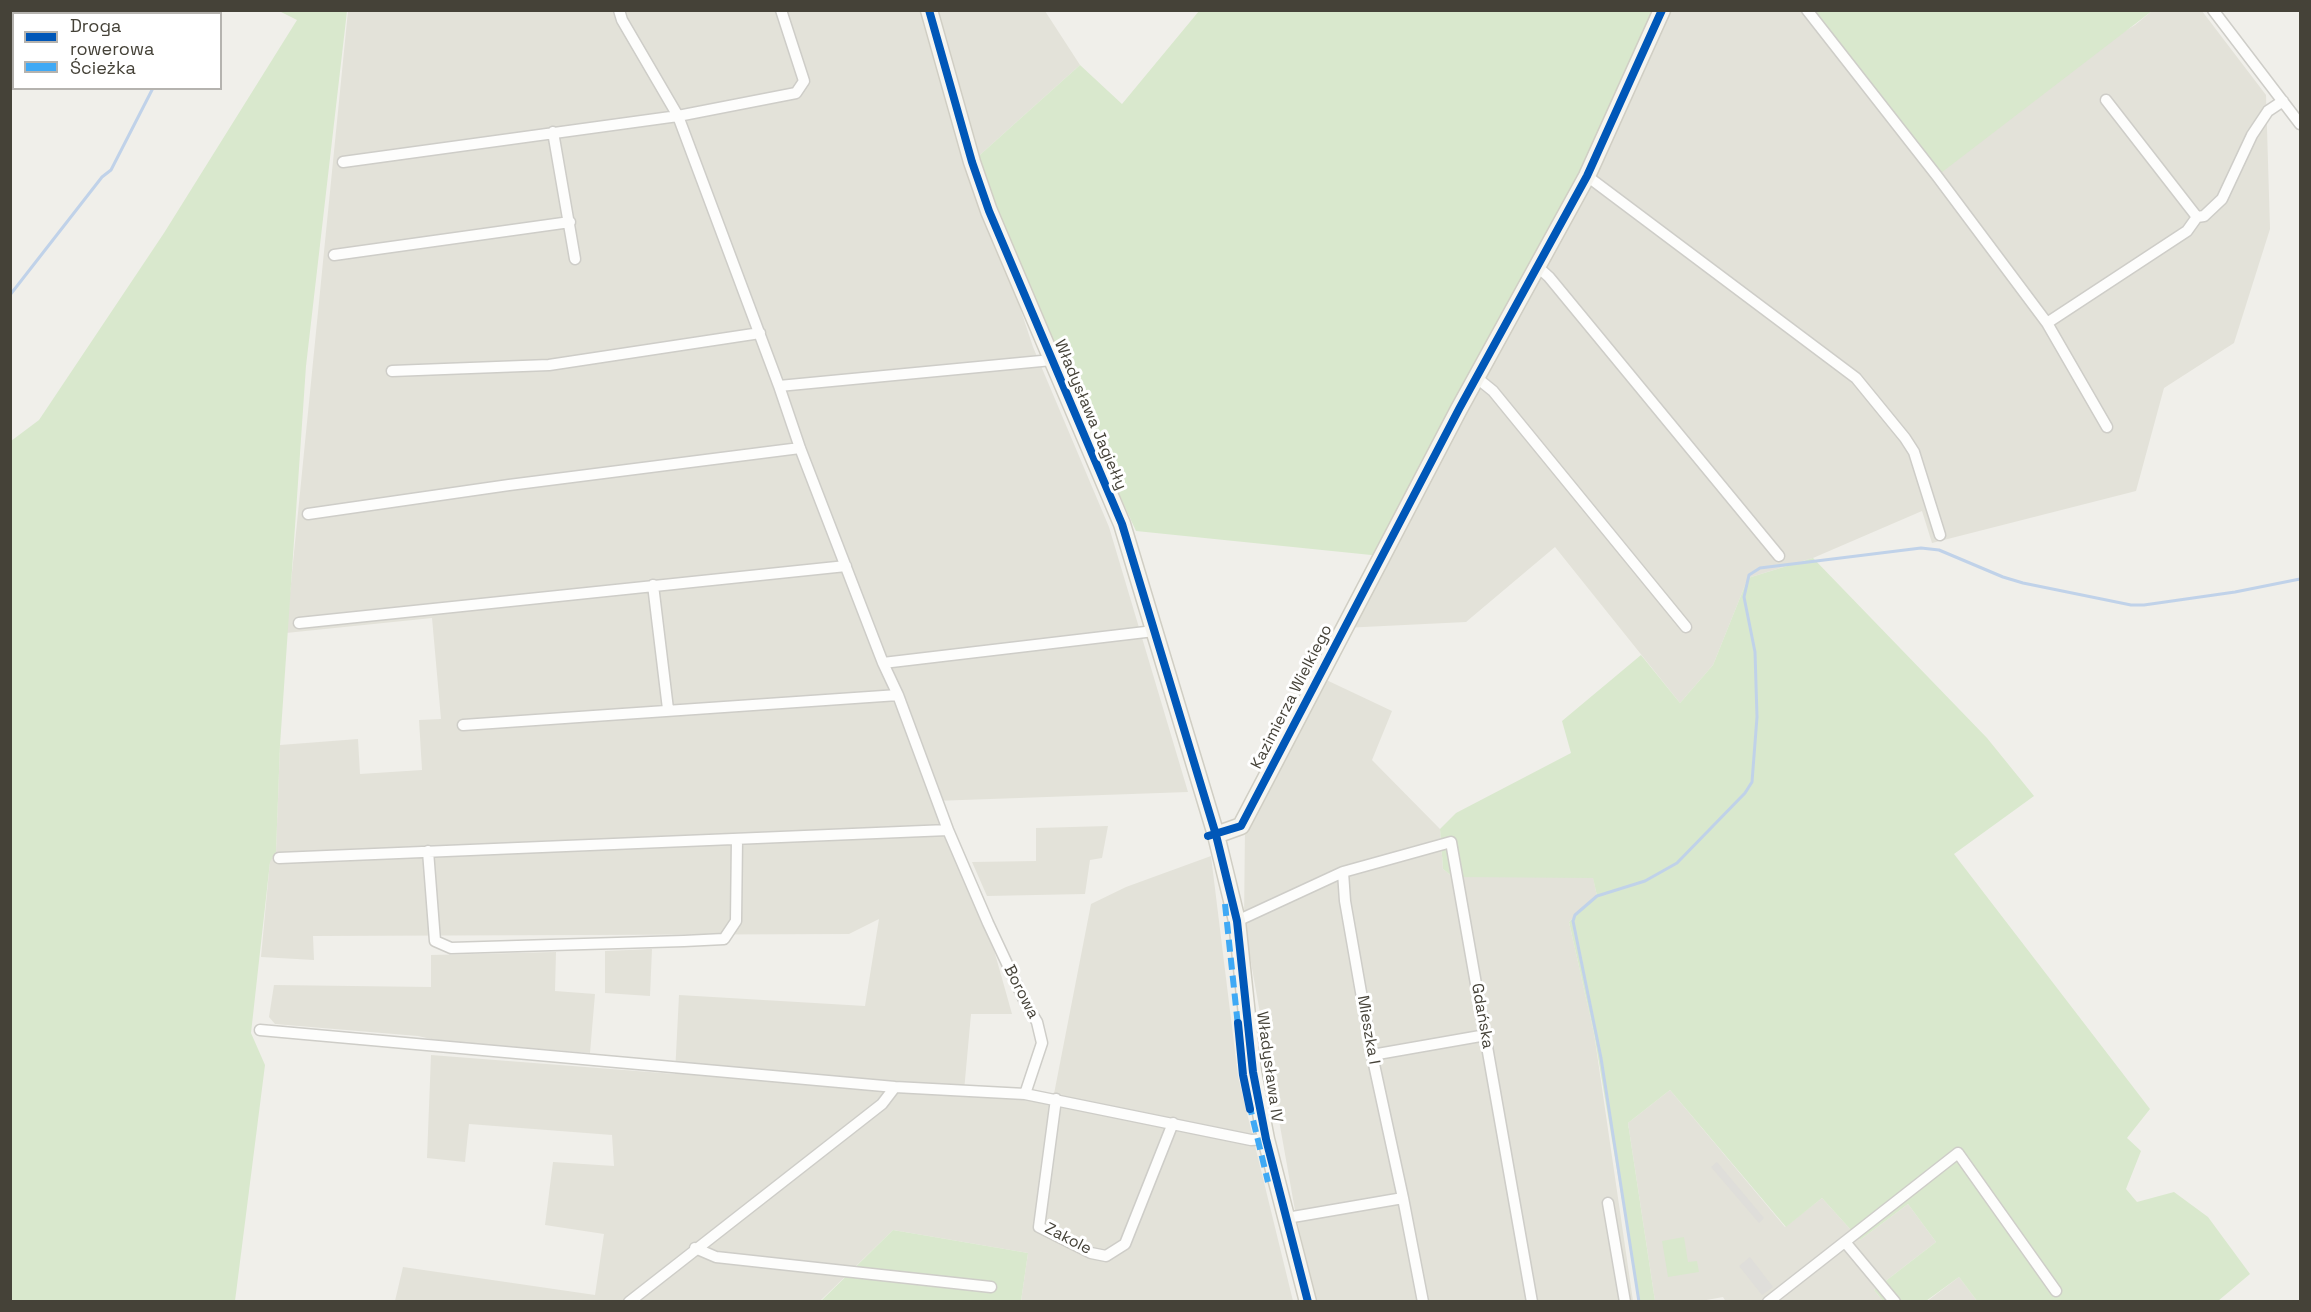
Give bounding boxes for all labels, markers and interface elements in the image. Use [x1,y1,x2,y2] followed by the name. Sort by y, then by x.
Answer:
[12,12,222,90] legend
[70,14,154,60] text: Droga rowerowa
[70,56,136,79] text: Ścieżka
[1050,337,1130,493] street label: Władysława Jagiełły
[1247,622,1337,772] street label: Kazimierza Wielkiego
[999,962,1043,1022] street label: Borowa
[1467,982,1497,1050] street label: Gdańska
[1352,994,1384,1066] street label: Mieszka I
[1252,1010,1286,1124] street label: Władysława IV
[1041,1219,1095,1259] street label: Zakole

